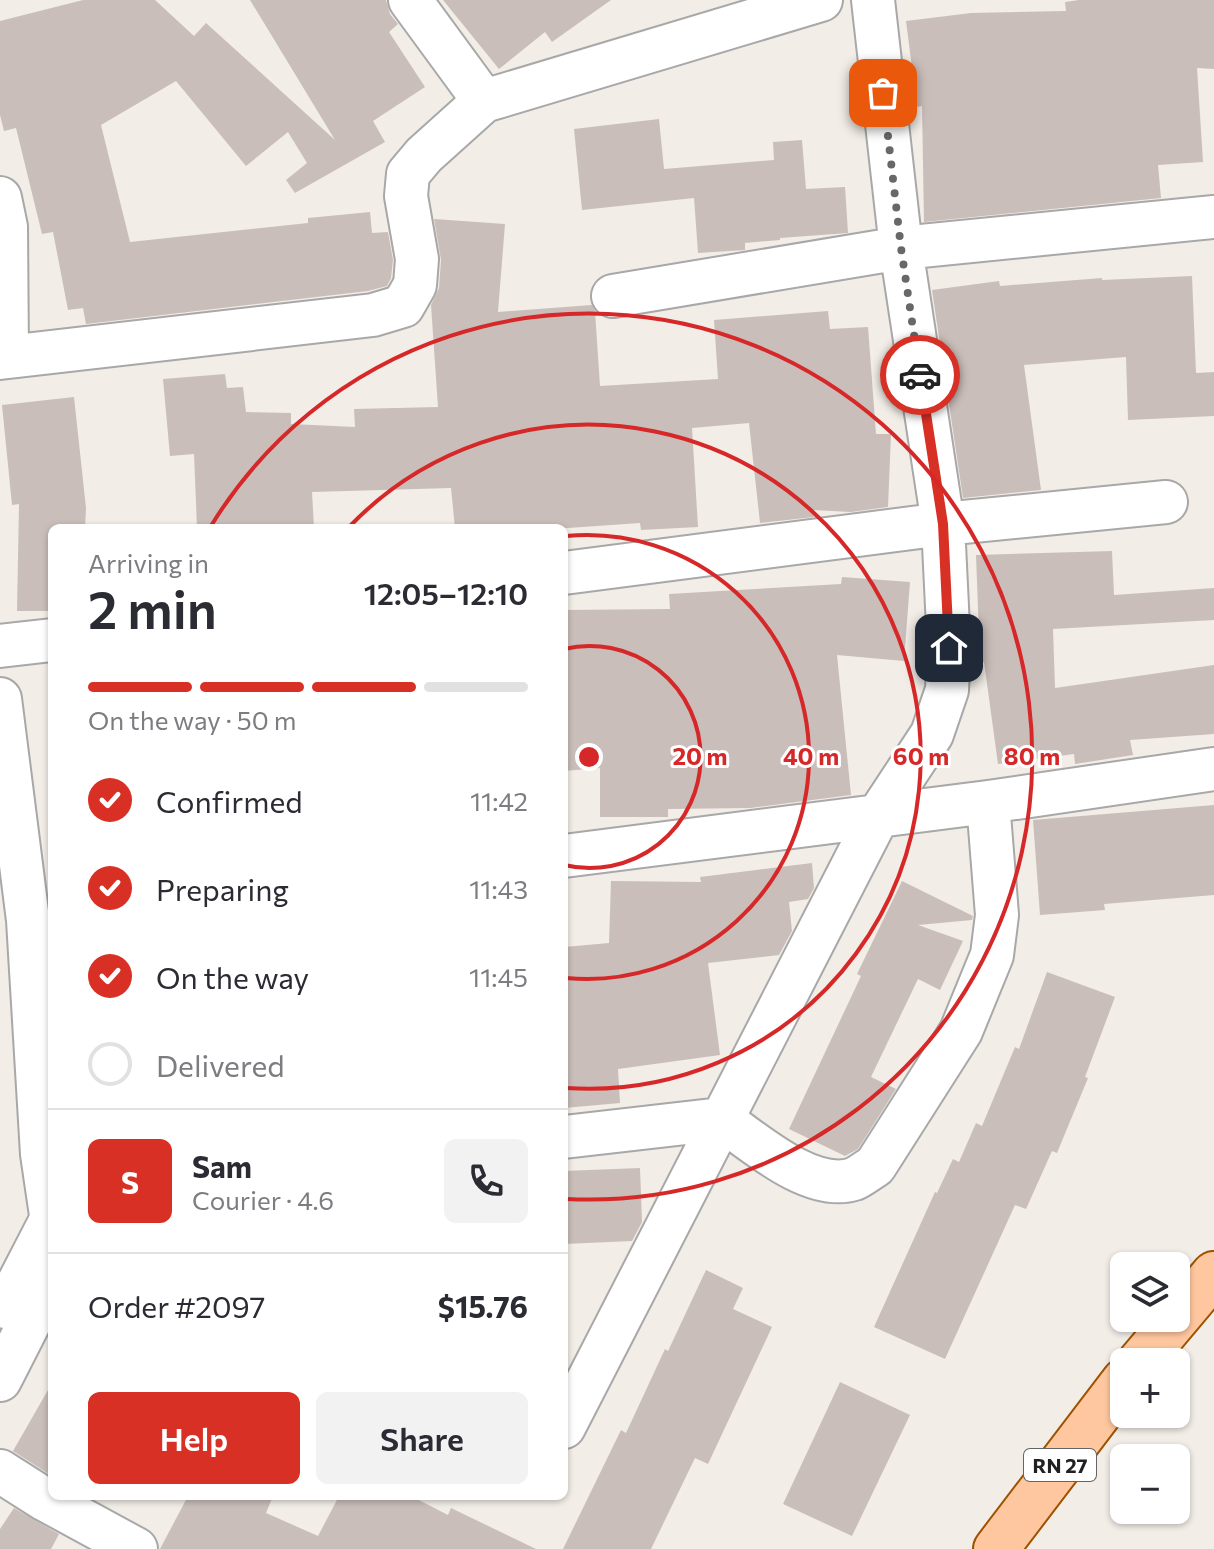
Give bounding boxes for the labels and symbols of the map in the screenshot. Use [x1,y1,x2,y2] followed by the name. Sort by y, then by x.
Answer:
[849,59,917,127] pin
[880,335,960,415] courier
[915,614,983,682] pin
[673,741,727,770] text: 20 m
[783,741,839,770] text: 40 m
[893,741,949,770] text: 60 m
[1004,741,1060,770] text: 80 m
[575,743,603,771] centre of rings
[1024,1449,1096,1481] road number: RN 27

